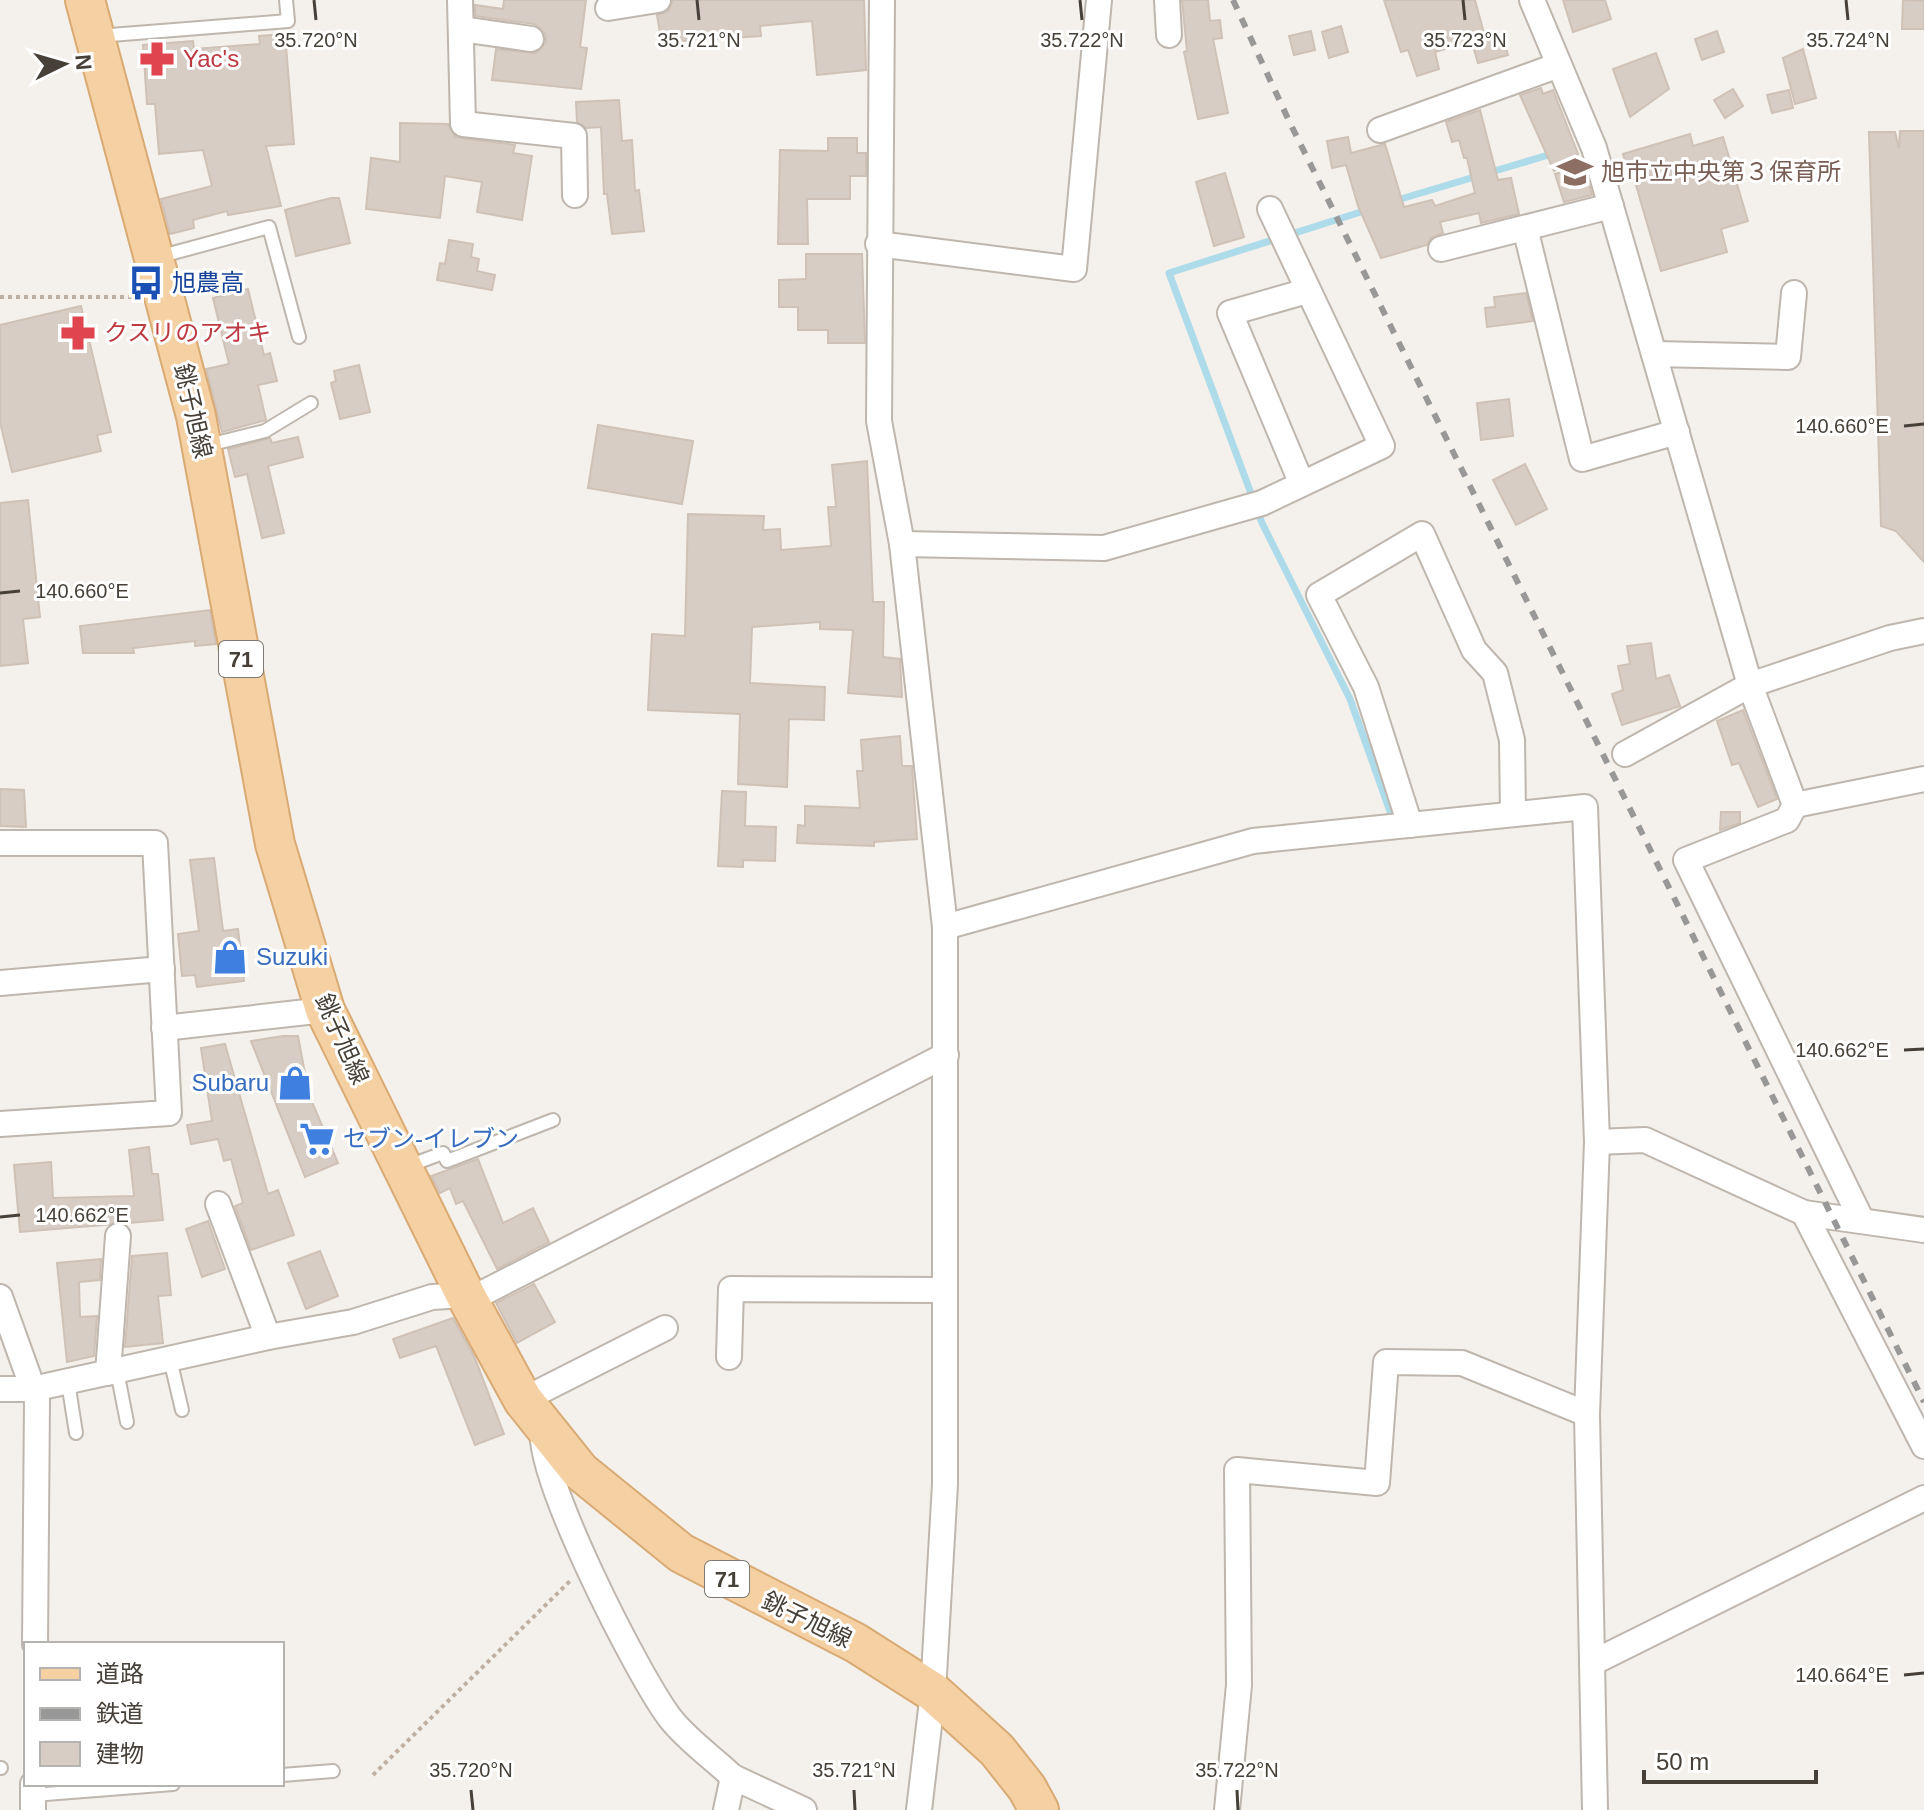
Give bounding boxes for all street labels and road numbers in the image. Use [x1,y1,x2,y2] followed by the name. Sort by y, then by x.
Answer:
[170,361,217,461] street label: 銚子旭線
[219,641,263,677] road number: 71
[311,989,374,1088] street label: 銚子旭線
[705,1561,749,1597] road number: 71
[758,1586,856,1653] street label: 銚子旭線

